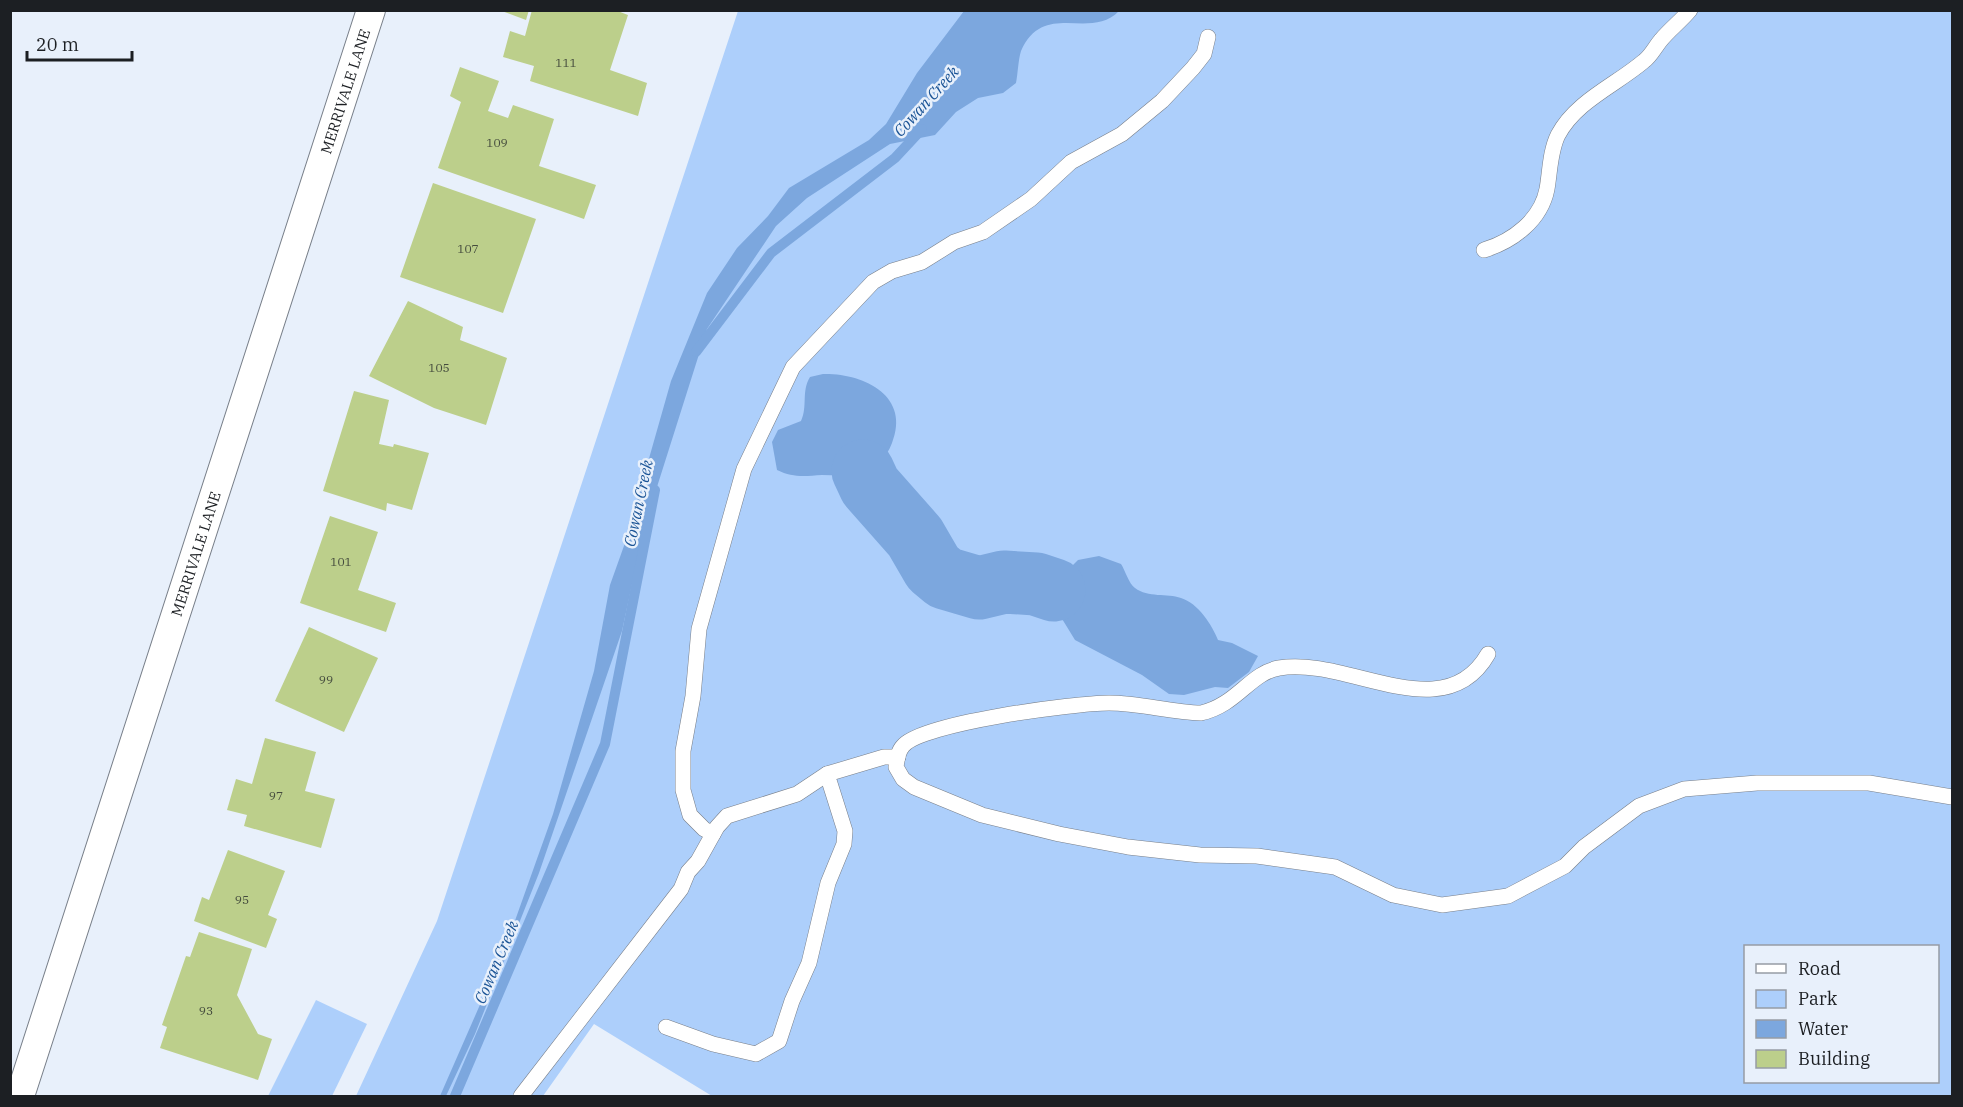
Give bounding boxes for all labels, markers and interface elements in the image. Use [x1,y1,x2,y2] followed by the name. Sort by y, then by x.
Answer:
[27,24,132,62] scale bar
[316,26,374,156] street label: MERRIVALE LANE
[36,33,79,56] text: 20 m
[555,55,577,70] house number: 111
[889,61,963,140] water label: Cowan Creek
[486,135,508,150] house number: 109
[457,241,479,256] house number: 107
[428,360,450,375] house number: 105
[619,457,657,548] water label: Cowan Creek
[166,489,224,619] street label: MERRIVALE LANE
[330,554,352,569] house number: 101
[319,672,333,687] house number: 99
[269,788,283,803] house number: 97
[235,892,249,907] house number: 95
[470,917,523,1007] water label: Cowan Creek
[1744,945,1939,1083] legend
[1798,957,1841,980] text: Road
[1798,987,1838,1010] text: Park
[199,1003,213,1018] house number: 93
[1798,1017,1848,1040] text: Water
[1798,1047,1870,1070] text: Building

